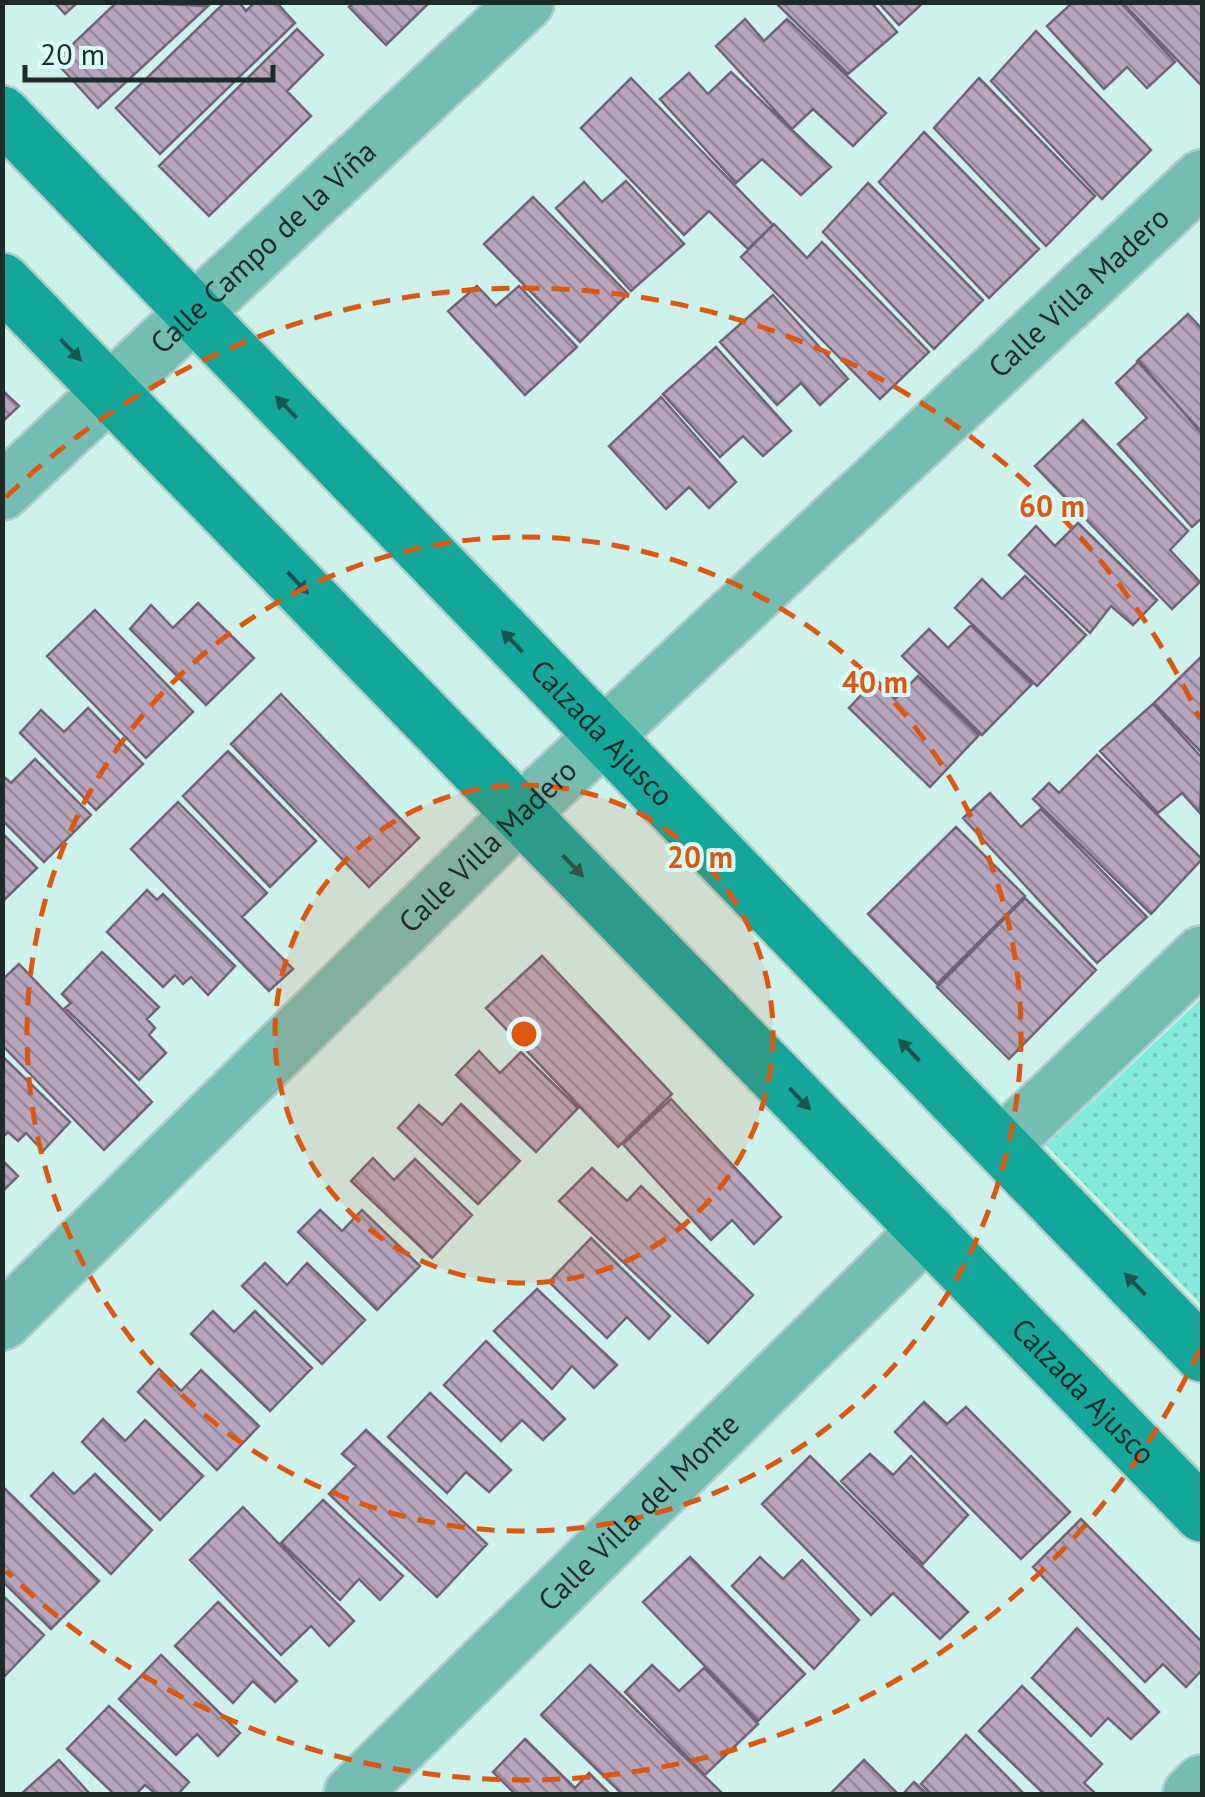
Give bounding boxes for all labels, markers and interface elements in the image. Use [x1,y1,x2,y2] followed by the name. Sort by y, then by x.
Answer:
[25,20,272,82] scale bar
[40,34,105,73] text: 20 m
[141,131,384,361] street label: Calle Campo de la Viña
[979,198,1177,385] street label: Calle Villa Madero
[59,338,82,362] one-way arrow
[275,395,298,419] one-way arrow
[1019,486,1085,525] text: 60 m
[285,571,309,595] one-way arrow
[501,629,524,653] one-way arrow
[522,651,683,814] street label: Calzada Ajusco
[842,662,908,701] text: 40 m
[390,750,584,940] street label: Calle Villa Madero
[667,837,733,876] text: 20 m
[561,854,584,878] one-way arrow
[506,1016,542,1052] centre of rings
[898,1039,921,1063] one-way arrow
[788,1087,811,1111] one-way arrow
[1124,1272,1147,1296] one-way arrow
[1004,1309,1164,1472] street label: Calzada Ajusco
[529,1404,747,1619] street label: Calle Villa del Monte

